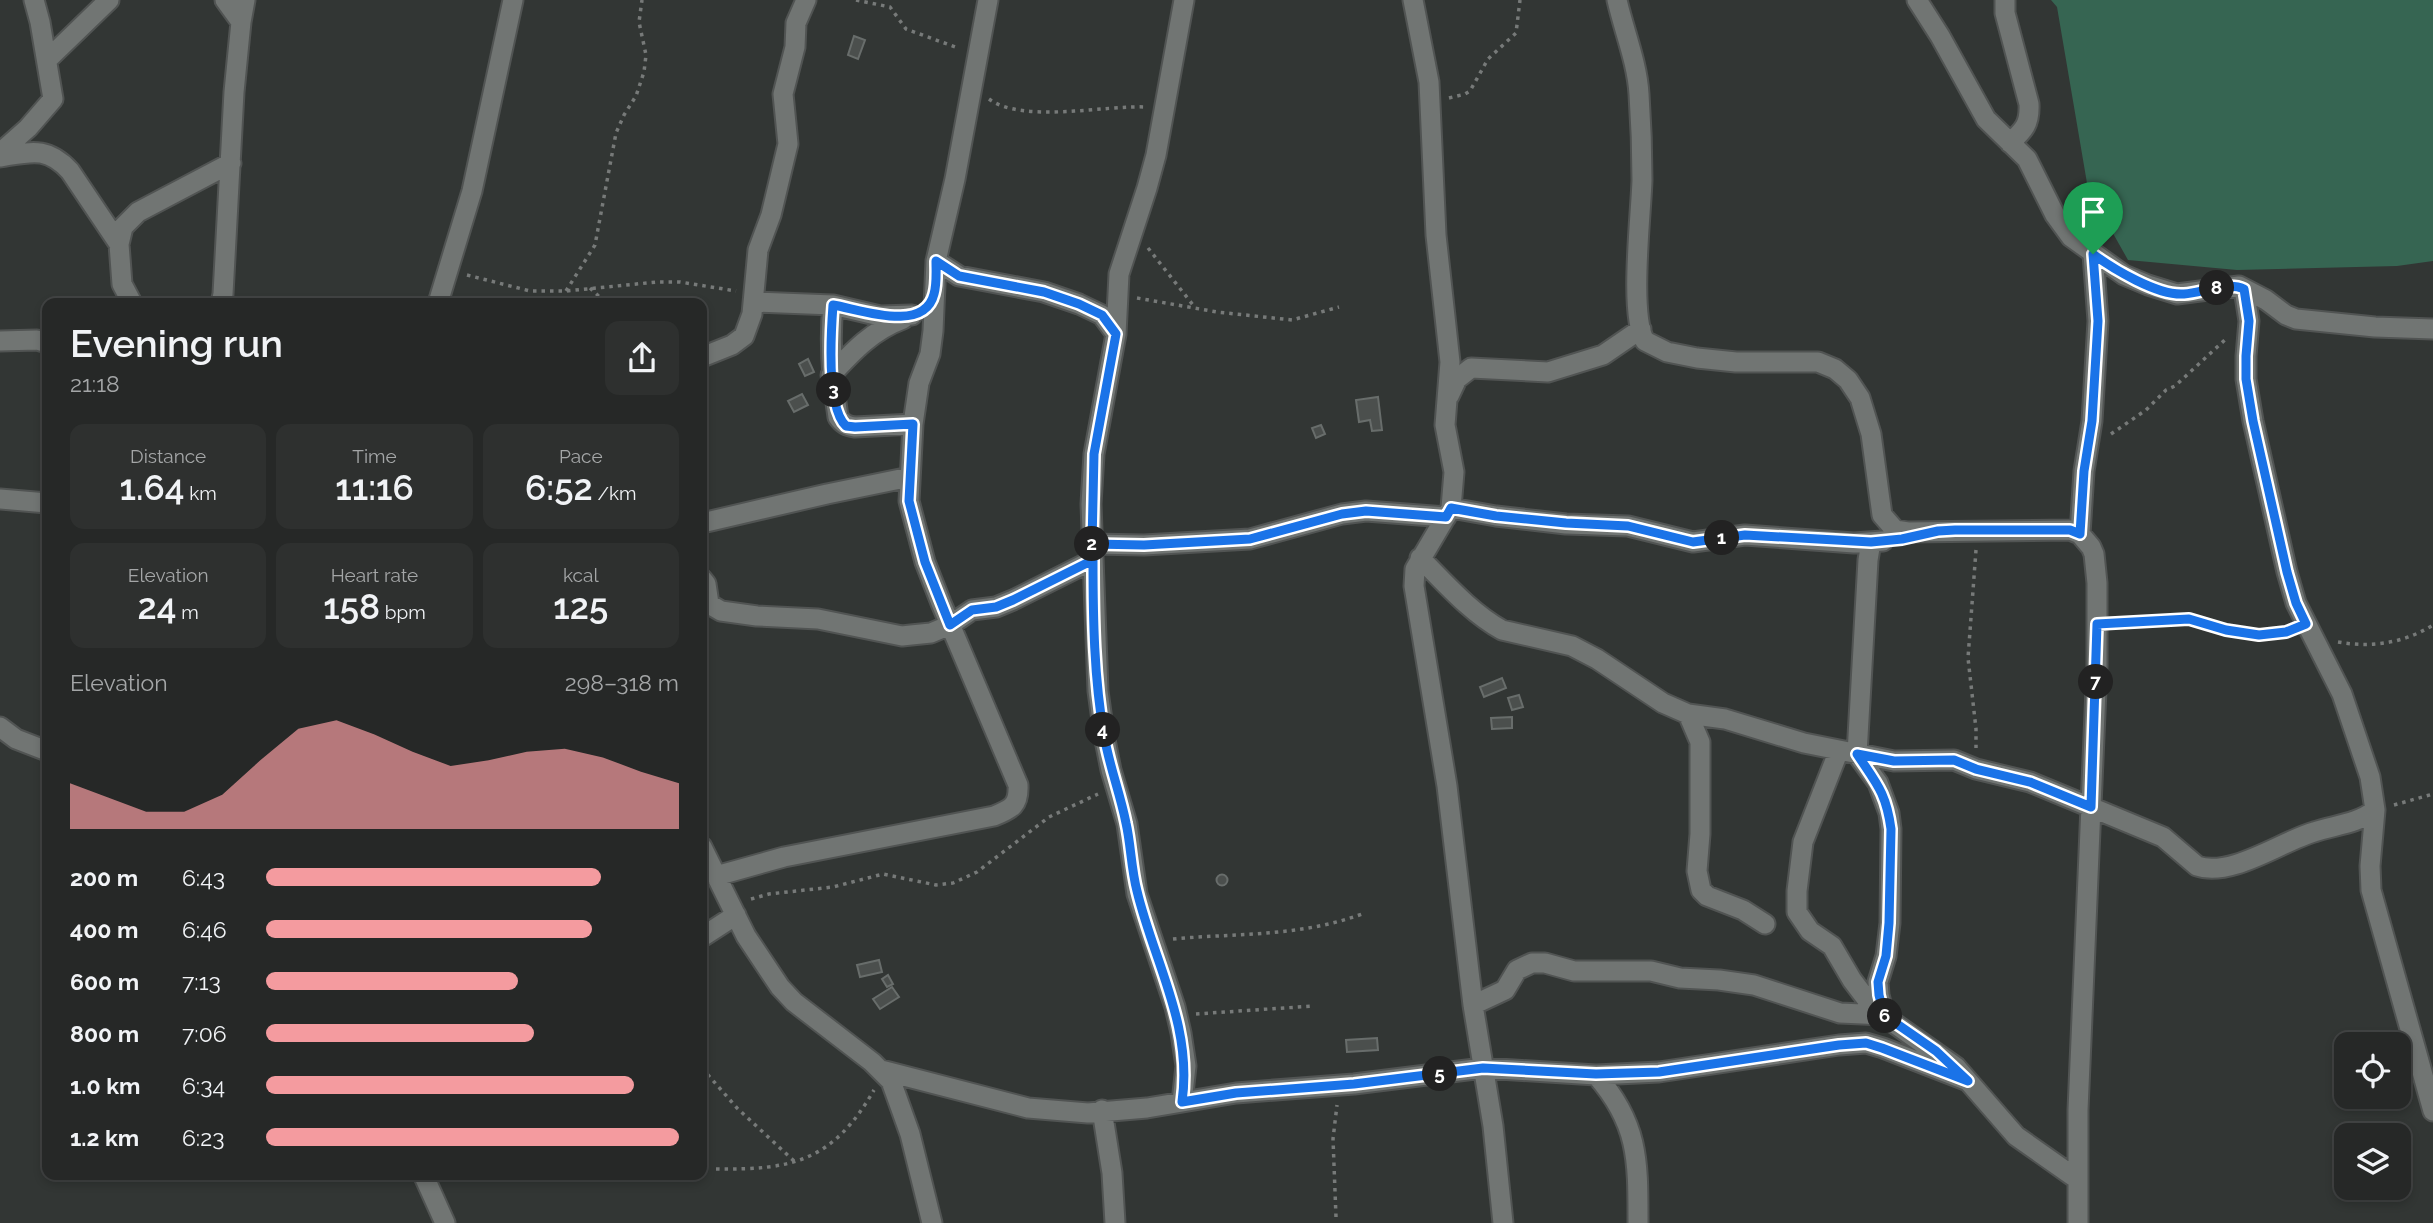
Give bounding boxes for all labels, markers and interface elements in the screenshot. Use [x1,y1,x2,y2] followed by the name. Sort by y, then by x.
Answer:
[2063,182,2123,254] pin
[2074,193,2112,231] icon: arrive
[2200,270,2234,306] pin: 8
[2211,276,2222,298] text: 8
[70,321,283,366] text: Evening run
[605,321,679,395] button: share
[70,370,120,397] text: 21:18
[816,372,852,408] pin: 3
[828,378,839,400] text: 3
[130,445,206,467] text: Distance
[352,445,397,467] text: Time
[559,445,603,467] text: Pace
[120,467,184,508] text: 1.64
[335,467,414,508] text: 11:16
[525,467,593,508] text: 6:52
[184,482,217,504] text: km
[593,482,637,504] text: /km
[1704,520,1740,556] pin: 1
[1074,526,1110,562] pin: 2
[1717,526,1726,548] text: 1
[1086,532,1097,554] text: 2
[128,564,209,586] text: Elevation
[331,564,418,586] text: Heart rate
[563,564,599,586] text: kcal
[138,586,176,627] text: 24
[323,586,380,627] text: 158
[553,586,608,627] text: 125
[176,601,199,623] text: m
[380,601,426,623] text: bpm
[2078,664,2114,700] pin: 7
[70,669,168,696] text: Elevation
[565,669,679,696] text: 298–318 m
[2090,670,2101,692] text: 7
[1086,712,1120,748] pin: 4
[1097,718,1108,740] text: 4
[70,864,138,891] text: 200 m
[182,864,225,891] text: 6:43
[70,916,138,943] text: 400 m
[182,916,227,943] text: 6:46
[70,968,139,995] text: 600 m
[182,968,221,995] text: 7:13
[1868,998,1902,1034] pin: 6
[1879,1004,1890,1026] text: 6
[70,1020,139,1047] text: 800 m
[182,1020,227,1047] text: 7:06
[2334,1032,2411,1200] map controls
[2334,1032,2411,1109] button: locate
[1422,1056,1458,1092] pin: 5
[1434,1062,1445,1084] text: 5
[70,1072,140,1099] text: 1.0 km
[182,1072,225,1099] text: 6:34
[2334,1123,2411,1200] button: layers
[70,1124,139,1151] text: 1.2 km
[182,1124,224,1151] text: 6:23

